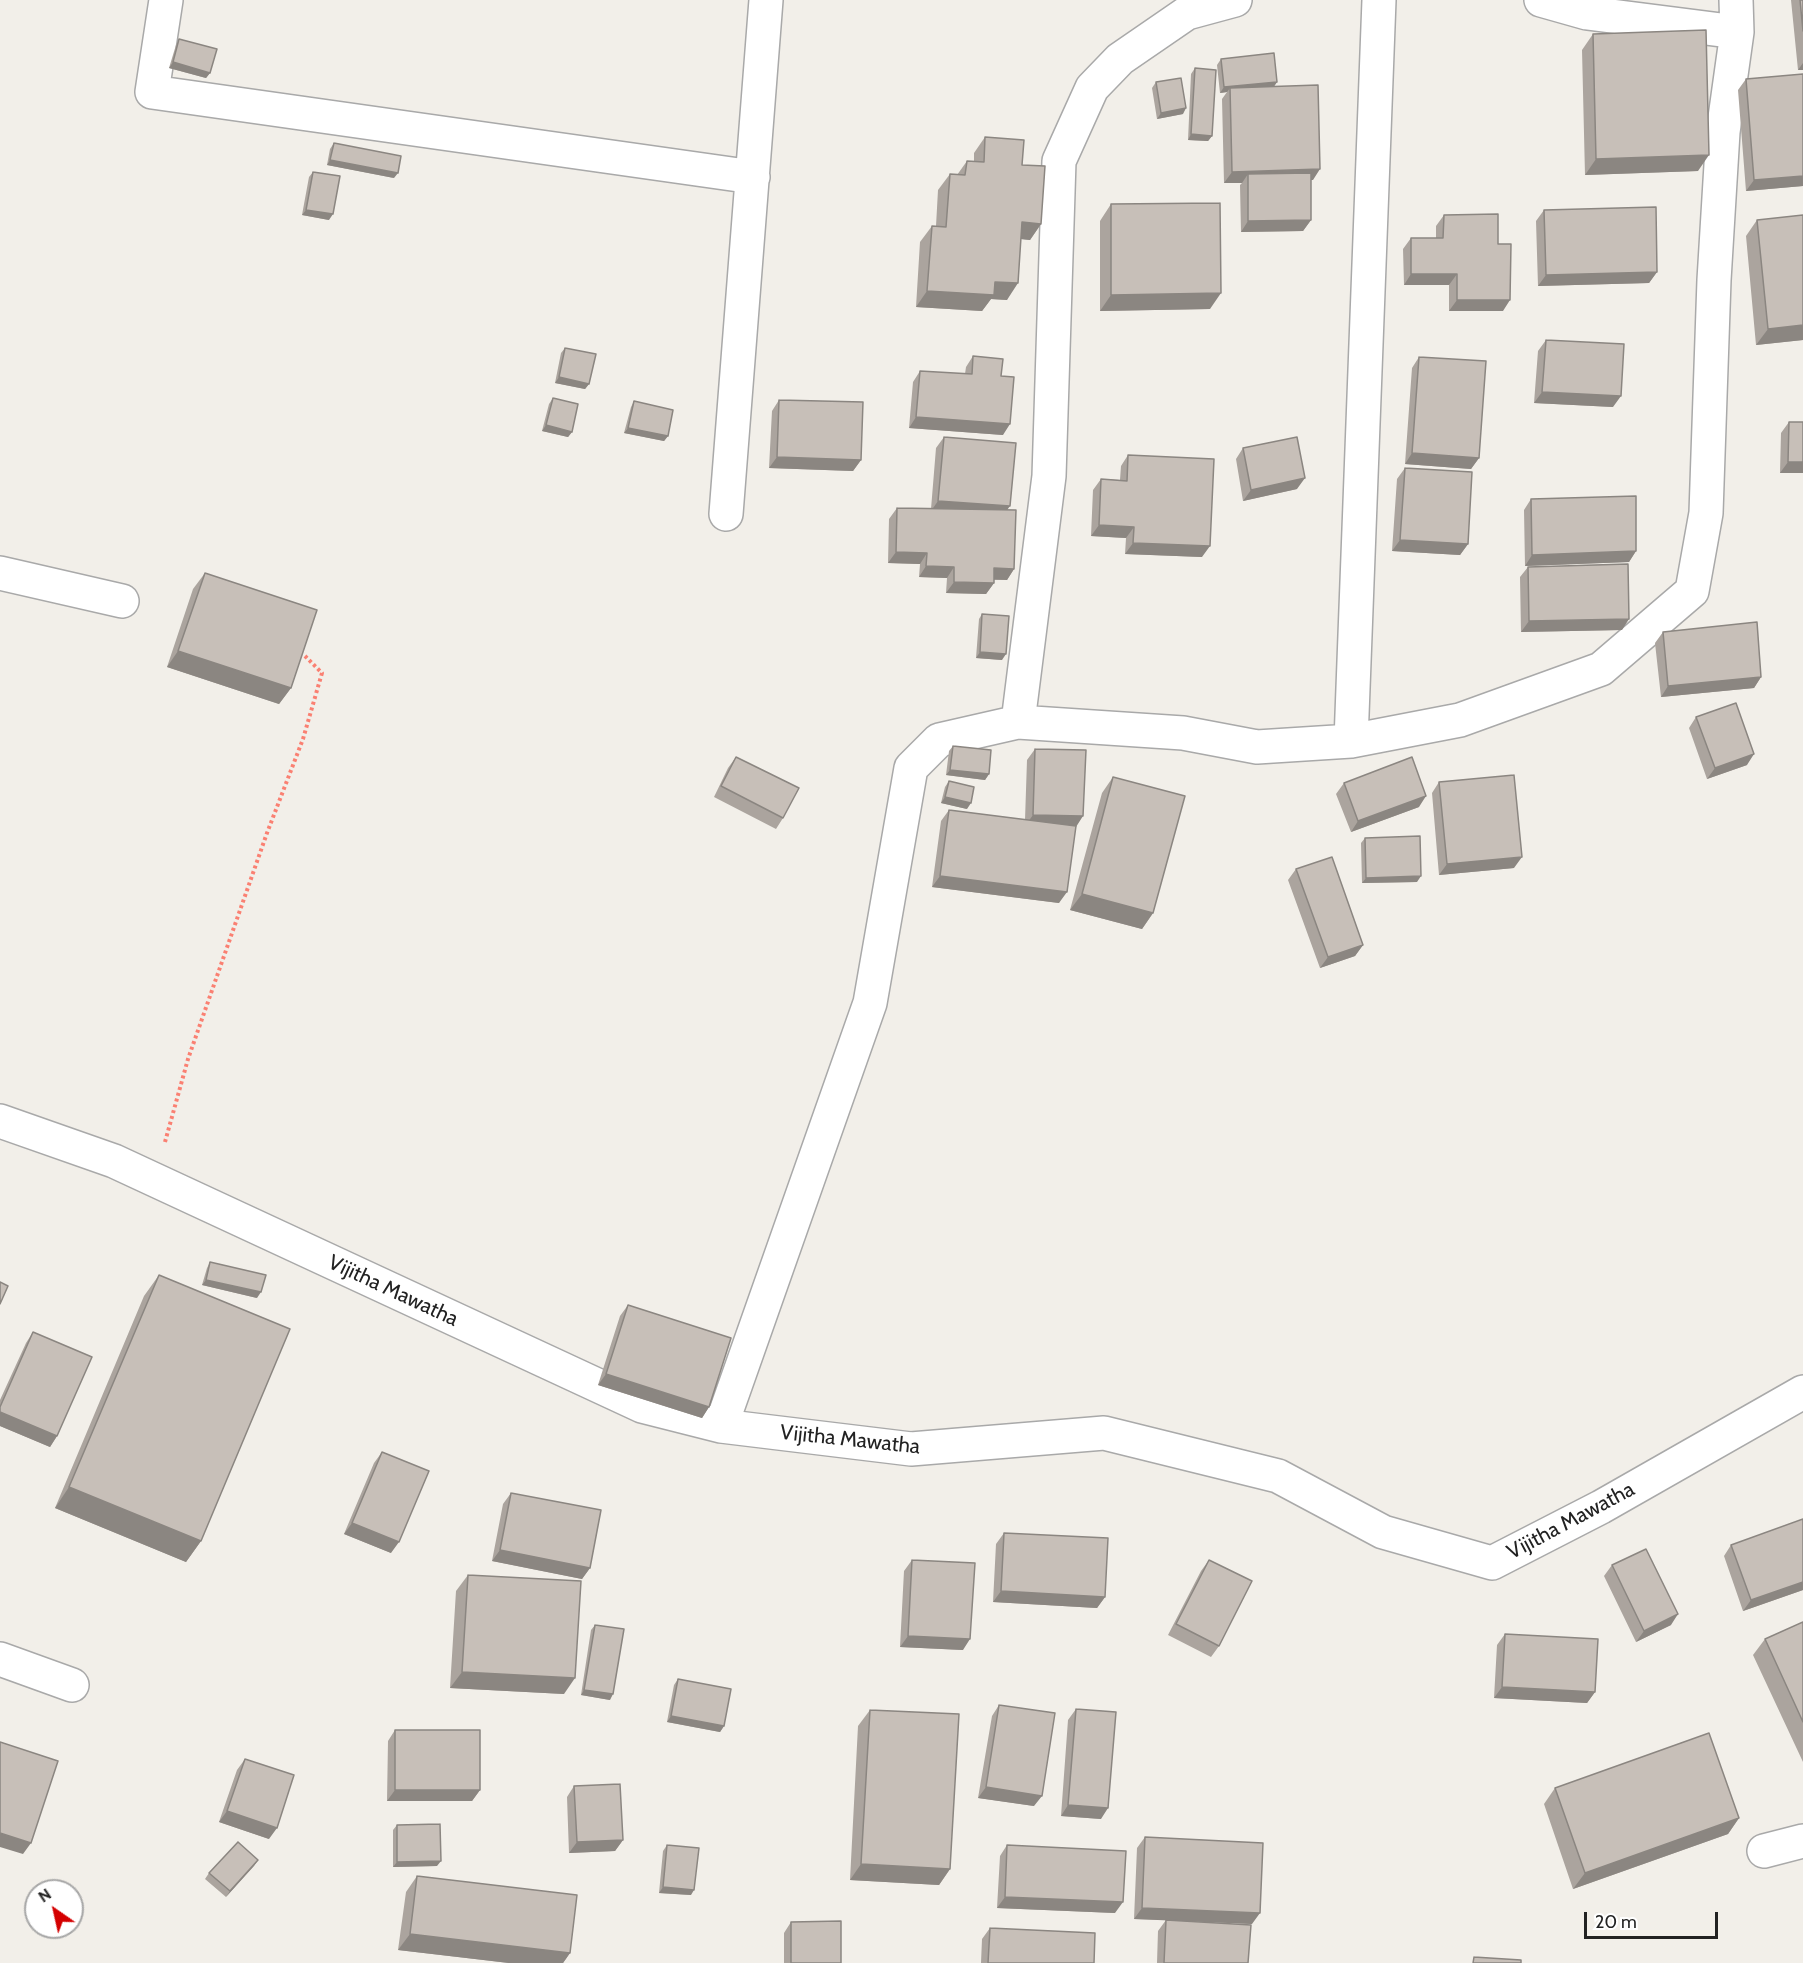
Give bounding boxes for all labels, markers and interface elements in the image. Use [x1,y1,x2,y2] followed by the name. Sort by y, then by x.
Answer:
[324,1250,462,1332] street label: Vijitha Mawatha
[779,1420,921,1460] street label: Vijitha Mawatha
[1503,1477,1639,1565] street label: Vijitha Mawatha
[24,1879,84,1939] north arrow
[35,1884,55,1906] text: N
[1587,1900,1720,1938] scale bar
[1595,1911,1637,1933] text: 20 m

